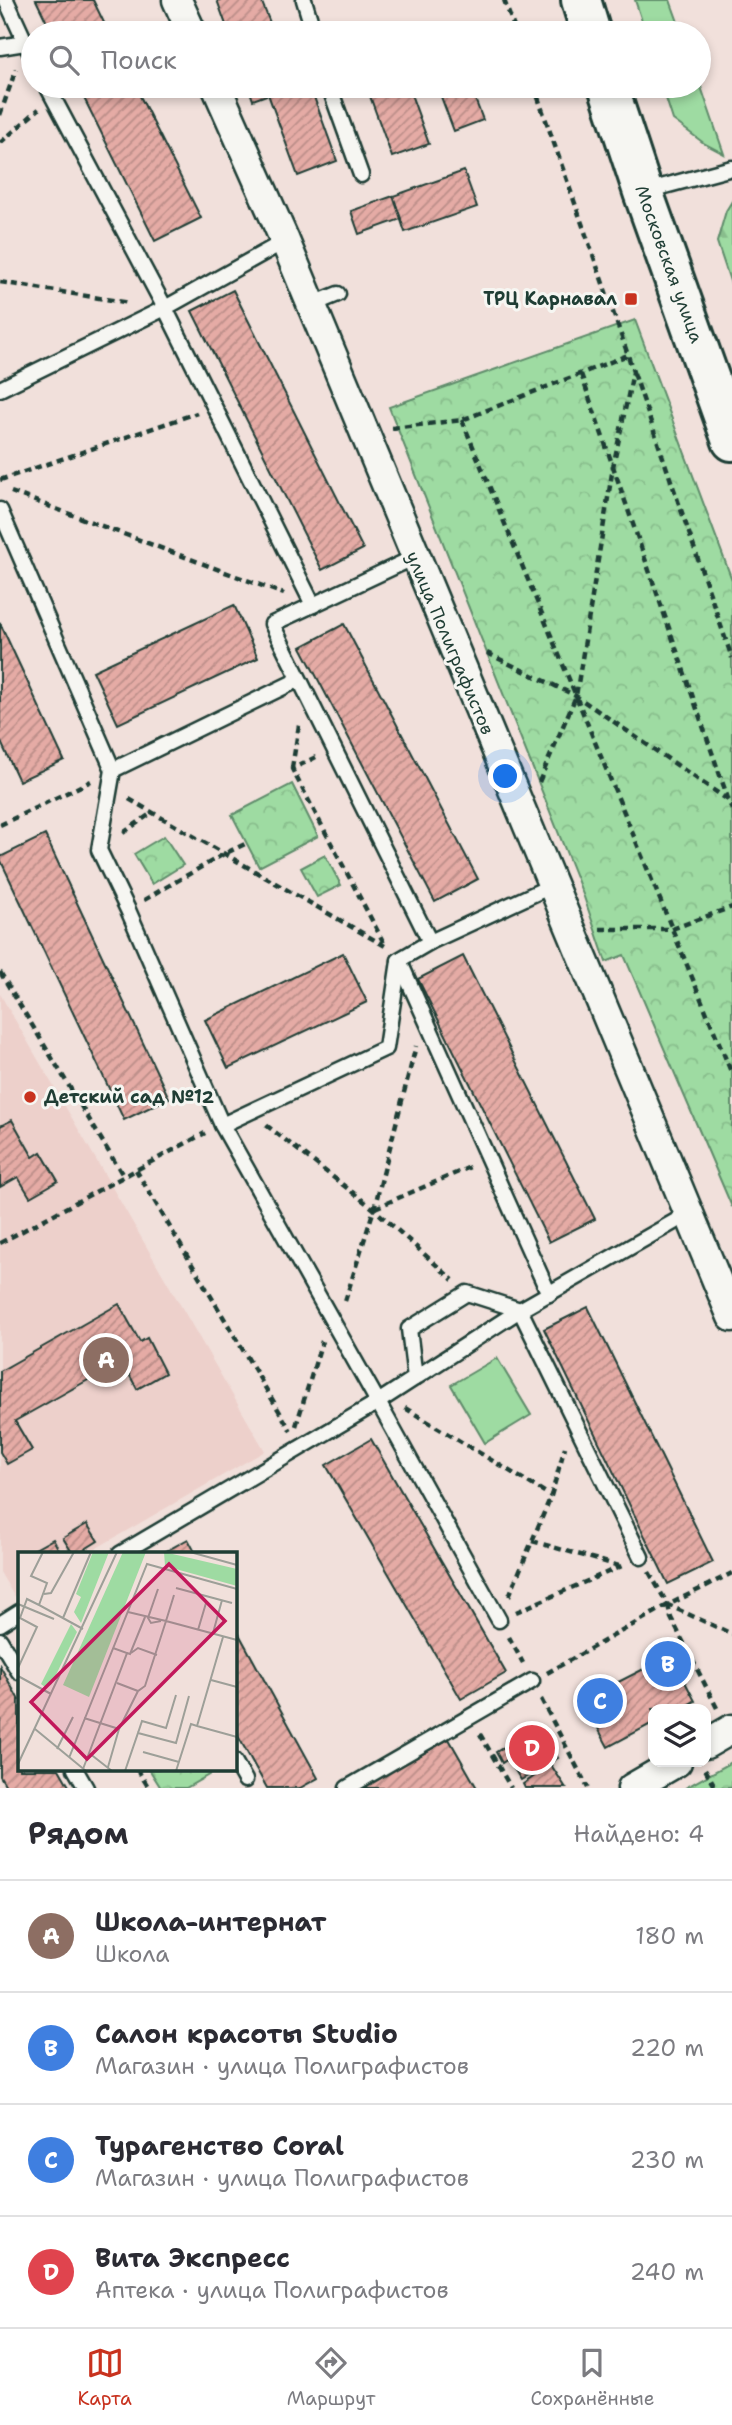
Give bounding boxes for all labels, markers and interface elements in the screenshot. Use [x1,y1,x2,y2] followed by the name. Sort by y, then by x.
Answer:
[21,21,711,98] search box
[45,41,83,79] icon: search
[101,42,177,77] text: Поиск
[629,182,709,346] street label: Московская улица
[483,287,617,311] place label: ТРЦ Карнавал
[623,291,639,307] marker: ТРЦ Карнавал
[400,548,500,738] street label: улица Полиграфистов
[488,759,522,793] your location
[44,1085,214,1109] place label: Детский сад №12
[22,1089,38,1105] marker: Детский сад №12
[83,1334,129,1386] pin: A
[18,1552,236,1770] inset map
[645,1638,691,1690] pin: B
[577,1675,623,1727] pin: C
[648,1704,711,1767] map controls
[648,1704,711,1767] button: layers
[509,1722,555,1774] pin: D
[28,1813,128,1854] text: Рядом
[574,1819,704,1849] text: Найдено: 4
[95,1904,326,1939] text: Школа-интернат
[42,1921,60,1951] text: A
[635,1921,704,1951] text: 180 m
[95,1939,170,1969] text: Школа
[95,2016,398,2051] text: Салон красоты Studio
[44,2033,58,2063] text: B
[630,2033,704,2063] text: 220 m
[95,2051,469,2081] text: Магазин · улица Полиграфистов
[95,2128,344,2163] text: Турагенство Coral
[44,2145,58,2175] text: C
[630,2145,704,2175] text: 230 m
[95,2163,469,2193] text: Магазин · улица Полиграфистов
[95,2240,290,2275] text: Вита Экспресс
[43,2257,59,2287] text: D
[630,2257,704,2287] text: 240 m
[95,2275,449,2305] text: Аптека · улица Полиграфистов
[77,2344,132,2411] tab: Карта
[287,2344,375,2411] tab: Маршрут
[530,2344,655,2411] tab: Сохранённые

